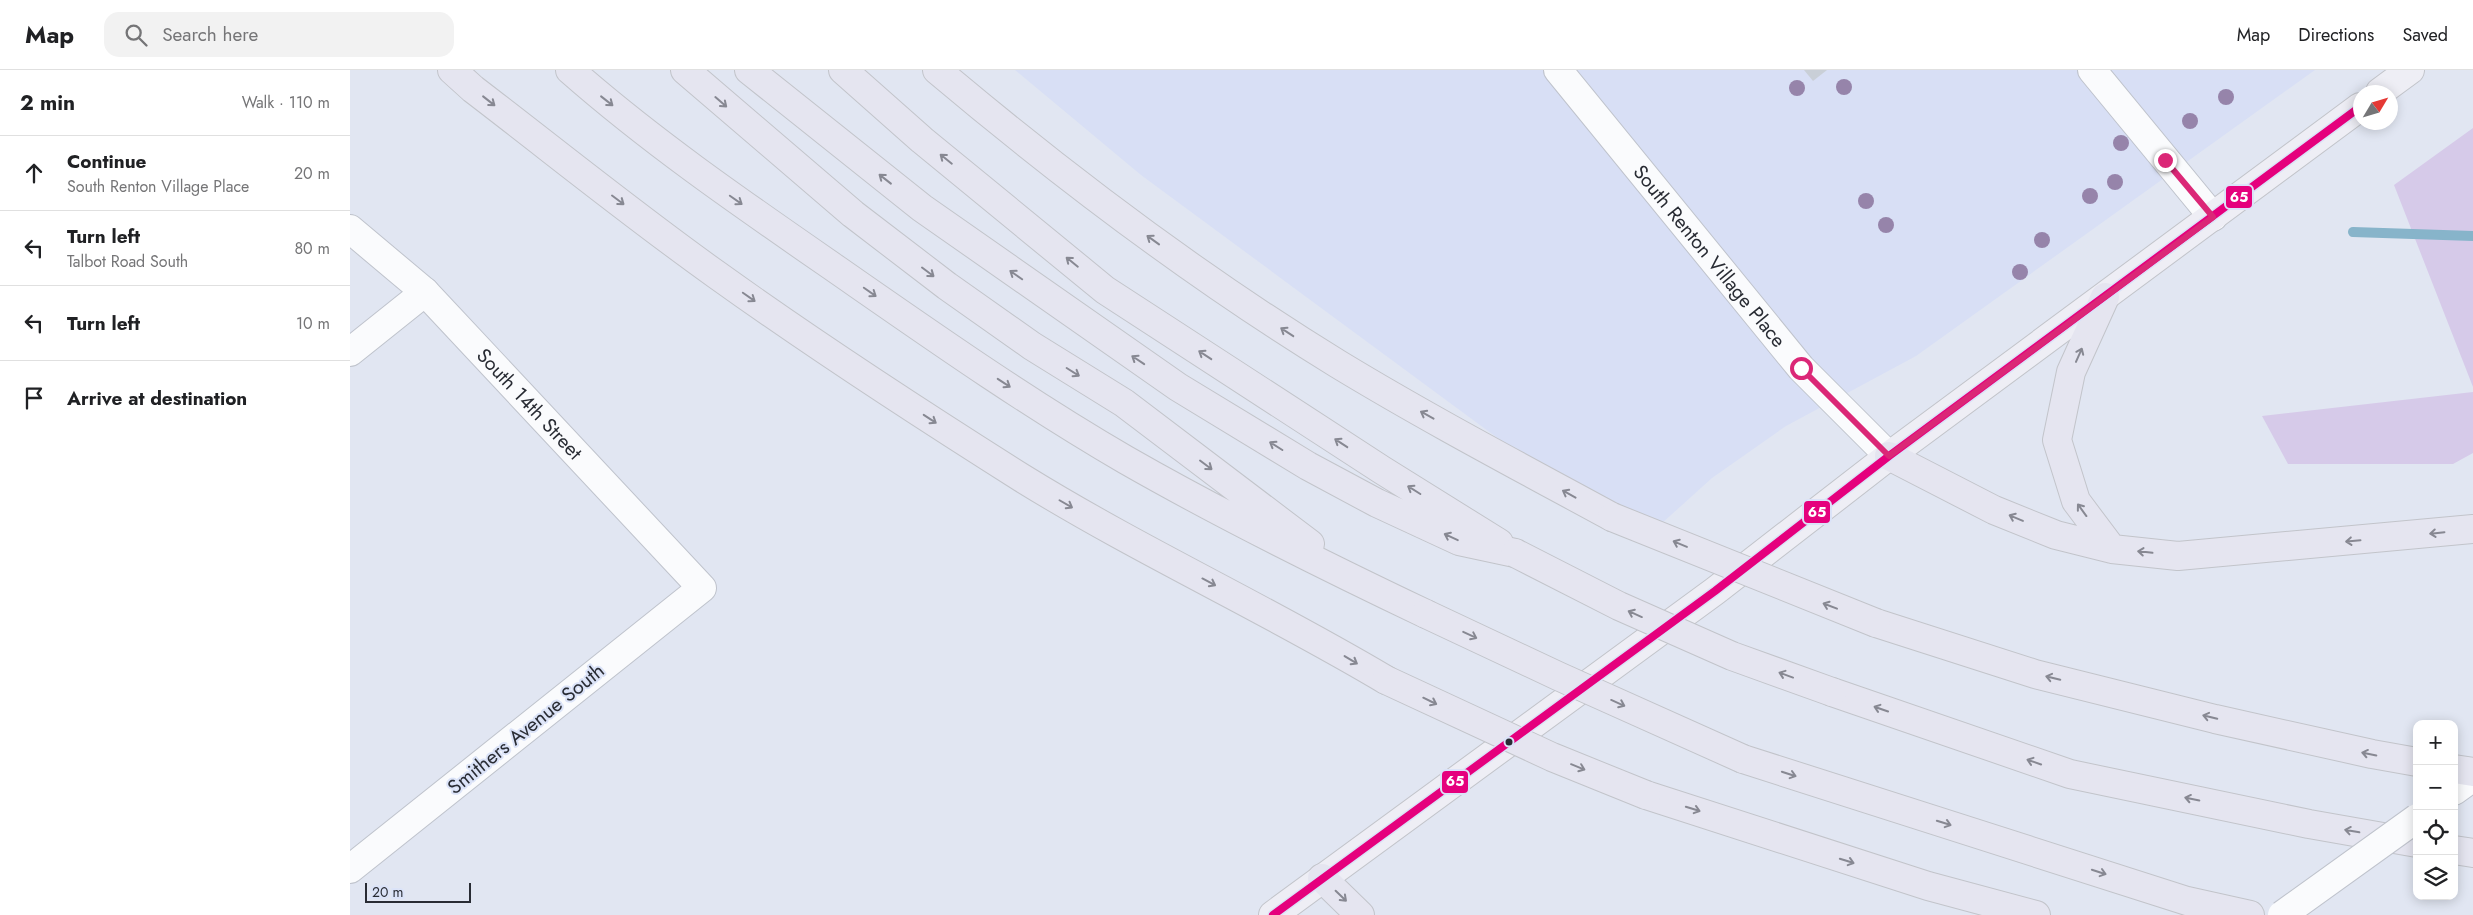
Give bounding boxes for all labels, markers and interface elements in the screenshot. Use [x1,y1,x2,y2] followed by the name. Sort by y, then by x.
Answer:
[104,12,454,57] search box
[25,17,74,52] text: Map
[122,21,150,49] icon: search
[162,21,258,48] text: Search here
[2237,22,2270,48] text: Map
[2298,22,2374,48] text: Directions
[2402,22,2448,48] text: Saved
[2353,85,2398,130] north arrow
[20,88,75,118] text: 2 min
[242,91,330,114] text: Walk · 110 m
[482,96,495,107] one-way arrow
[600,96,614,106] one-way arrow
[715,96,728,108] one-way arrow
[67,148,146,175] text: Continue
[2154,149,2177,172] route end
[940,154,953,165] one-way arrow
[1626,158,1793,354] street label: South Renton Village Place
[20,159,48,187] icon: ahead
[294,162,330,185] text: 20 m
[878,174,891,185] one-way arrow
[67,175,249,198] text: South Renton Village Place
[2225,185,2253,209] line badge: 65
[2230,187,2248,207] text: 65
[611,195,624,206] one-way arrow
[729,195,743,205] one-way arrow
[67,223,140,250] text: Turn left
[20,234,48,262] icon: left
[1146,235,1160,245] one-way arrow
[294,237,330,260] text: 80 m
[67,250,188,273] text: Talbot Road South
[1065,257,1078,268] one-way arrow
[921,266,934,277] one-way arrow
[1009,270,1023,280] one-way arrow
[863,287,877,297] one-way arrow
[741,292,755,302] one-way arrow
[20,309,48,337] icon: left
[67,310,140,337] text: Turn left
[296,312,330,335] text: 10 m
[1281,326,1295,336] one-way arrow
[470,341,589,466] street label: South 14th Street
[2074,348,2084,363] one-way arrow
[1198,349,1212,360] one-way arrow
[1131,355,1145,365] one-way arrow
[1790,357,1813,380] route start
[1066,367,1080,377] one-way arrow
[997,379,1011,389] one-way arrow
[20,384,48,412] icon: arrive
[67,385,247,412] text: Arrive at destination
[1419,410,1434,420] one-way arrow
[923,415,937,425] one-way arrow
[1334,438,1348,449] one-way arrow
[1269,441,1283,451] one-way arrow
[1199,460,1212,471] one-way arrow
[1408,485,1422,495] one-way arrow
[1562,488,1577,498] one-way arrow
[1059,499,1073,509] one-way arrow
[1803,500,1831,524] line badge: 65
[1808,502,1826,522] text: 65
[2077,504,2088,517] one-way arrow
[2009,513,2024,523] one-way arrow
[2429,528,2445,538] one-way arrow
[1444,532,1459,542] one-way arrow
[2345,537,2361,546] one-way arrow
[1673,538,1688,548] one-way arrow
[2137,547,2153,557] one-way arrow
[1201,578,1216,587] one-way arrow
[1823,601,1838,610] one-way arrow
[1628,608,1643,618] one-way arrow
[1462,631,1477,640] one-way arrow
[1344,655,1358,665] one-way arrow
[441,657,611,801] street label: Smithers Avenue South
[1778,670,1794,679] one-way arrow
[2045,673,2061,682] one-way arrow
[1422,696,1437,706] one-way arrow
[1610,698,1625,708] one-way arrow
[1874,704,1889,713] one-way arrow
[2203,712,2219,722] one-way arrow
[2413,720,2458,900] map controls
[2413,720,2458,765] button: +
[1504,737,1514,747] unlabelled marker
[2361,748,2377,758] one-way arrow
[2027,757,2043,766] one-way arrow
[1570,763,1585,773] one-way arrow
[2413,765,2458,810] button: −
[1441,770,1469,794] line badge: 65
[1781,770,1796,779] one-way arrow
[1446,771,1464,791] text: 65
[2185,794,2201,804] one-way arrow
[1684,805,1700,815] one-way arrow
[2413,810,2458,855] button: locate
[1936,819,1952,829] one-way arrow
[2344,826,2360,836] one-way arrow
[2413,855,2458,900] button: layers
[1839,856,1855,866] one-way arrow
[2091,868,2106,877] one-way arrow
[365,880,471,903] scale bar
[372,882,404,902] text: 20 m
[1335,890,1348,902] one-way arrow

